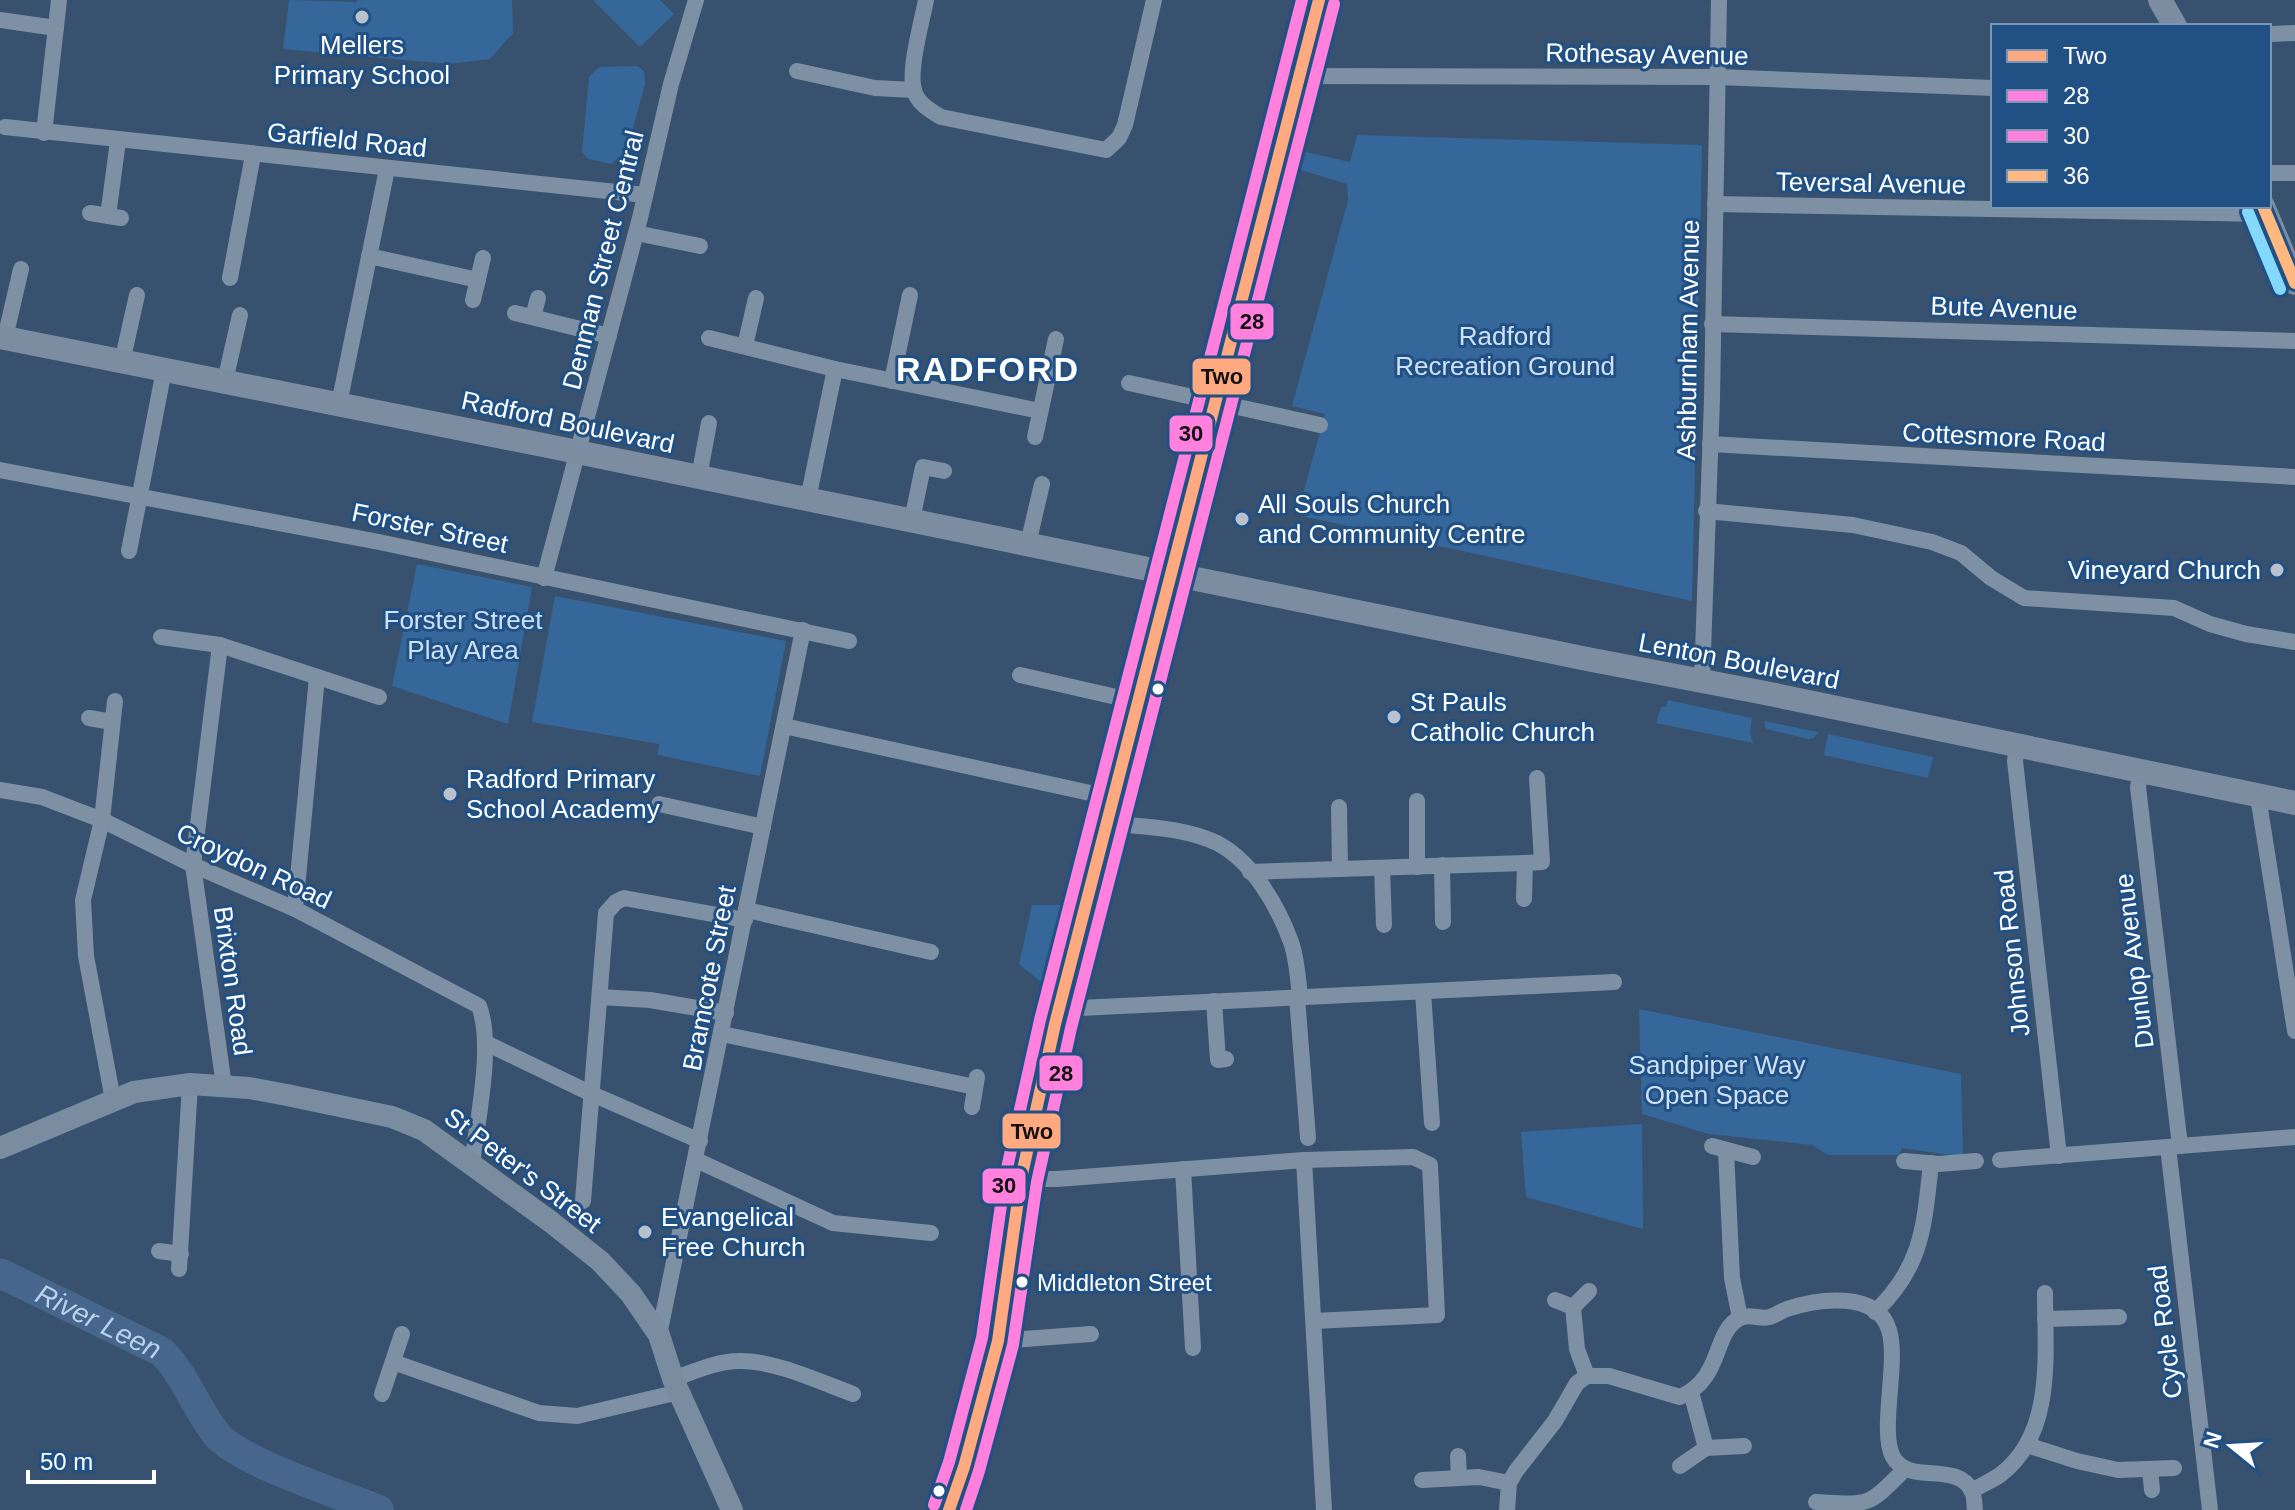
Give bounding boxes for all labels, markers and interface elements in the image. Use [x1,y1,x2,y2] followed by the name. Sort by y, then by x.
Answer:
[353,8,371,26] marker: Mellers Primary School
[1991,24,2271,208] legend
[274,30,450,90] place label: Mellers Primary School
[1545,37,1749,71] street label: Rothesay Avenue
[2063,42,2107,69] text: Two
[2063,82,2090,109] text: 28
[266,117,428,163] street label: Garfield Road
[2063,122,2090,149] text: 30
[556,127,650,393] street label: Denman Street Central
[2063,162,2090,189] text: 36
[1776,166,1966,200] street label: Teversal Avenue
[1671,219,1705,461] street label: Ashburnham Avenue
[1930,290,2078,326] street label: Bute Avenue
[1229,302,1275,341] line badge: 28
[1240,309,1264,334] text: 28
[1395,321,1615,381] park label: Radford Recreation Ground
[896,350,1080,388] district label: RADFORD
[1191,357,1252,396] line badge: Two
[1201,364,1243,389] text: Two
[459,385,677,459] street label: Radford Boulevard
[1168,414,1214,453] line badge: 30
[1901,417,2107,457] street label: Cottesmore Road
[1179,421,1203,446] text: 30
[1258,489,1525,549] place label: All Souls Church and Community Centre
[349,497,512,559] street label: Forster Street
[1233,510,1251,528] marker: All Souls Church and Community Centre
[2068,555,2261,585] place label: Vineyard Church
[2268,561,2286,579] marker: Vineyard Church
[384,605,543,665] park label: Forster Street Play Area
[1636,627,1842,695] street label: Lenton Boulevard
[1150,681,1166,697] unlabelled marker
[1410,687,1595,747] place label: St Pauls Catholic Church
[1385,708,1403,726] marker: St Pauls Catholic Church
[466,764,660,824] place label: Radford Primary School Academy
[441,785,459,803] marker: Radford Primary School Academy
[172,817,336,915] street label: Croydon Road
[1988,868,2036,1038] street label: Johnson Road
[2108,872,2160,1050] street label: Dunlop Avenue
[676,882,742,1073] street label: Bramcote Street
[208,904,258,1058] street label: Brixton Road
[1629,1050,1805,1110] park label: Sandpiper Way Open Space
[1038,1054,1084,1092] line badge: 28
[1049,1061,1073,1086] text: 28
[439,1101,608,1239] street label: St Peter's Street
[1001,1112,1062,1150] line badge: Two
[1011,1119,1053,1144] text: Two
[981,1167,1027,1205] line badge: 30
[992,1173,1016,1198] text: 30
[661,1202,806,1262] place label: Evangelical Free Church
[636,1223,654,1241] marker: Evangelical Free Church
[2142,1263,2188,1401] street label: Cycle Road
[1037,1269,1212,1296] place label: Middleton Street
[1014,1274,1030,1290] marker: Middleton Street
[31,1278,166,1365] water label: River Leen
[2191,1406,2271,1486] north arrow
[2198,1429,2227,1451] text: N
[28,1434,154,1484] scale bar
[40,1448,93,1475] text: 50 m
[931,1483,947,1499] unlabelled marker

